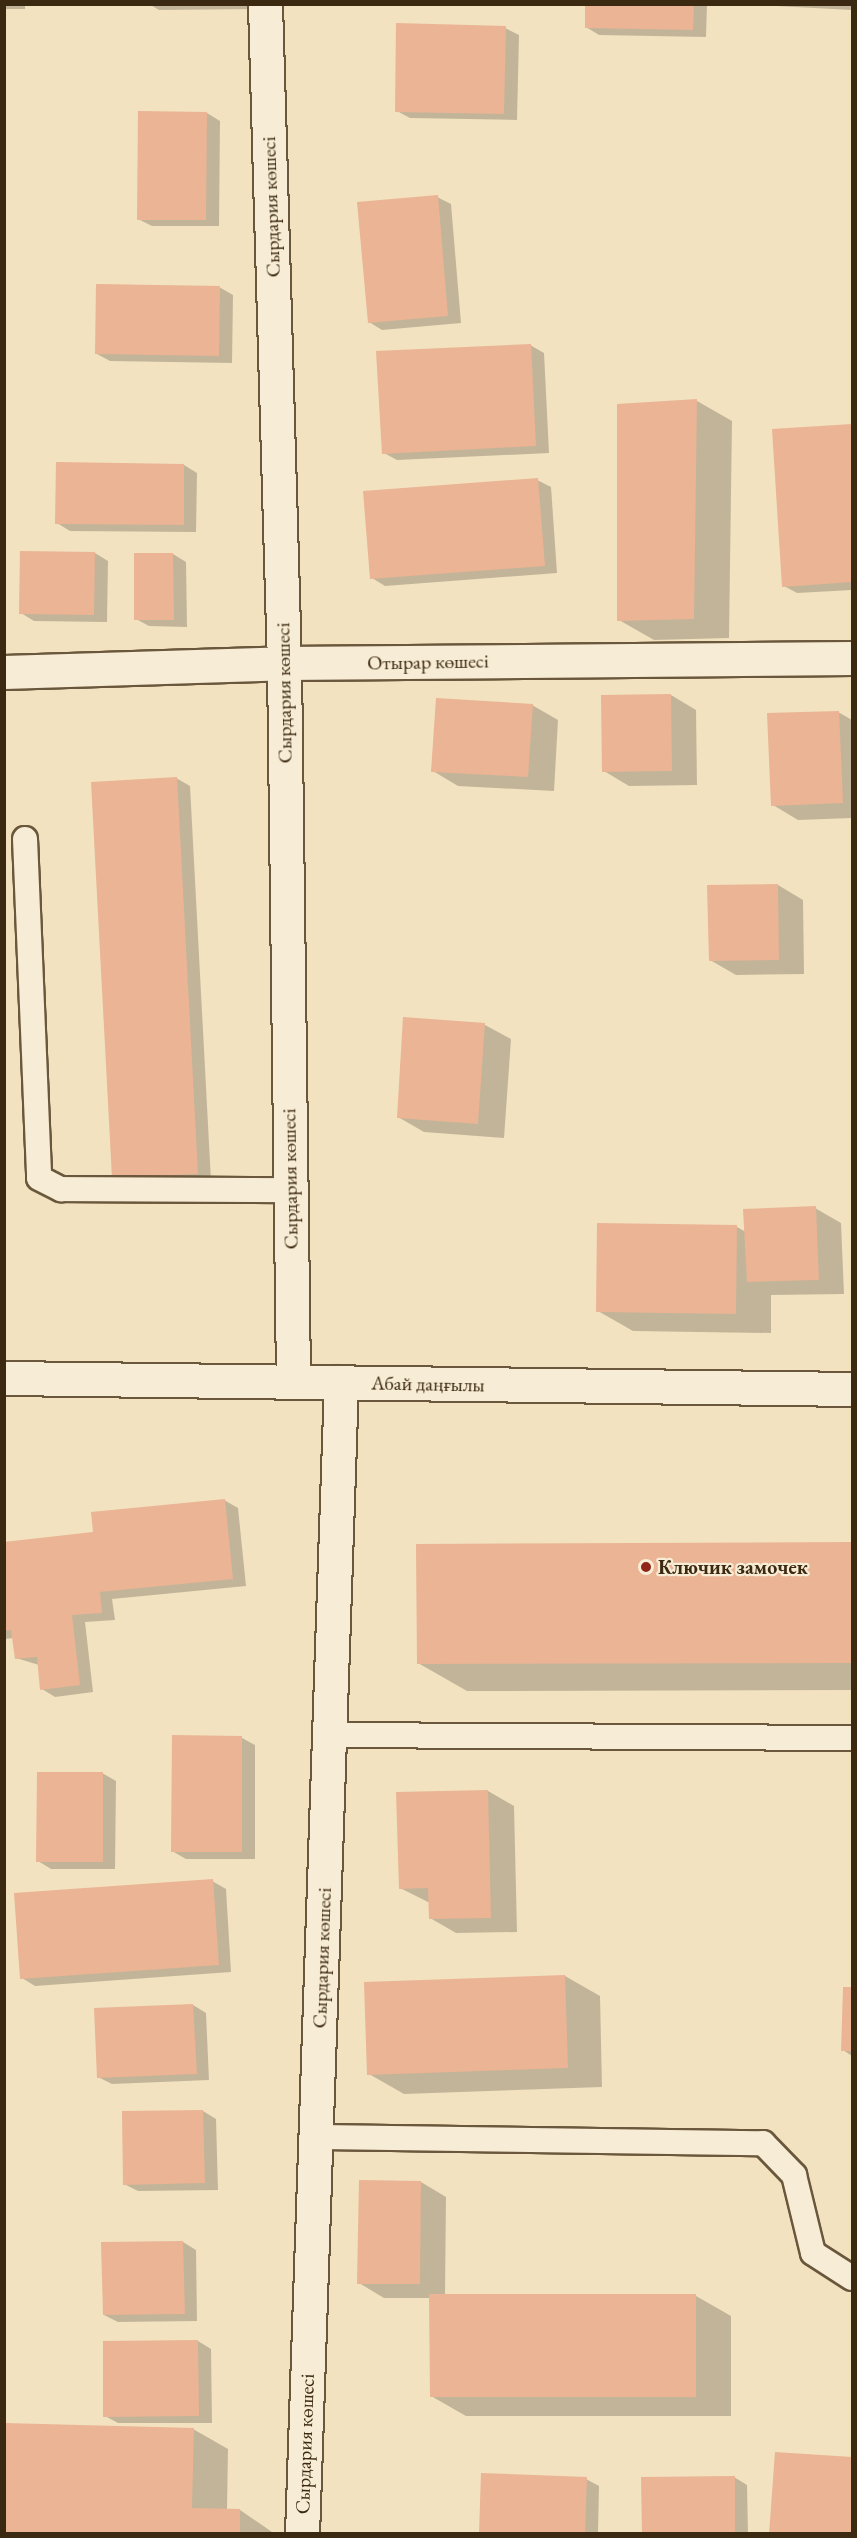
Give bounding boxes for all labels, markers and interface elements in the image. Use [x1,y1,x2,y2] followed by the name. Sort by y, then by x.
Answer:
[257,136,285,278] street label: Сырдария көшесі
[271,622,297,764] street label: Сырдария көшесі
[367,649,489,675] street label: Отырар көшесі
[277,1108,303,1250] street label: Сырдария көшесі
[371,1371,485,1397] street label: Абай даңғылы
[658,1555,808,1579] place label: Ключик замочек
[639,1560,653,1574] marker: Ключик замочек
[308,1887,336,2029] street label: Сырдария көшесі
[291,2373,319,2515] street label: Сырдария көшесі

